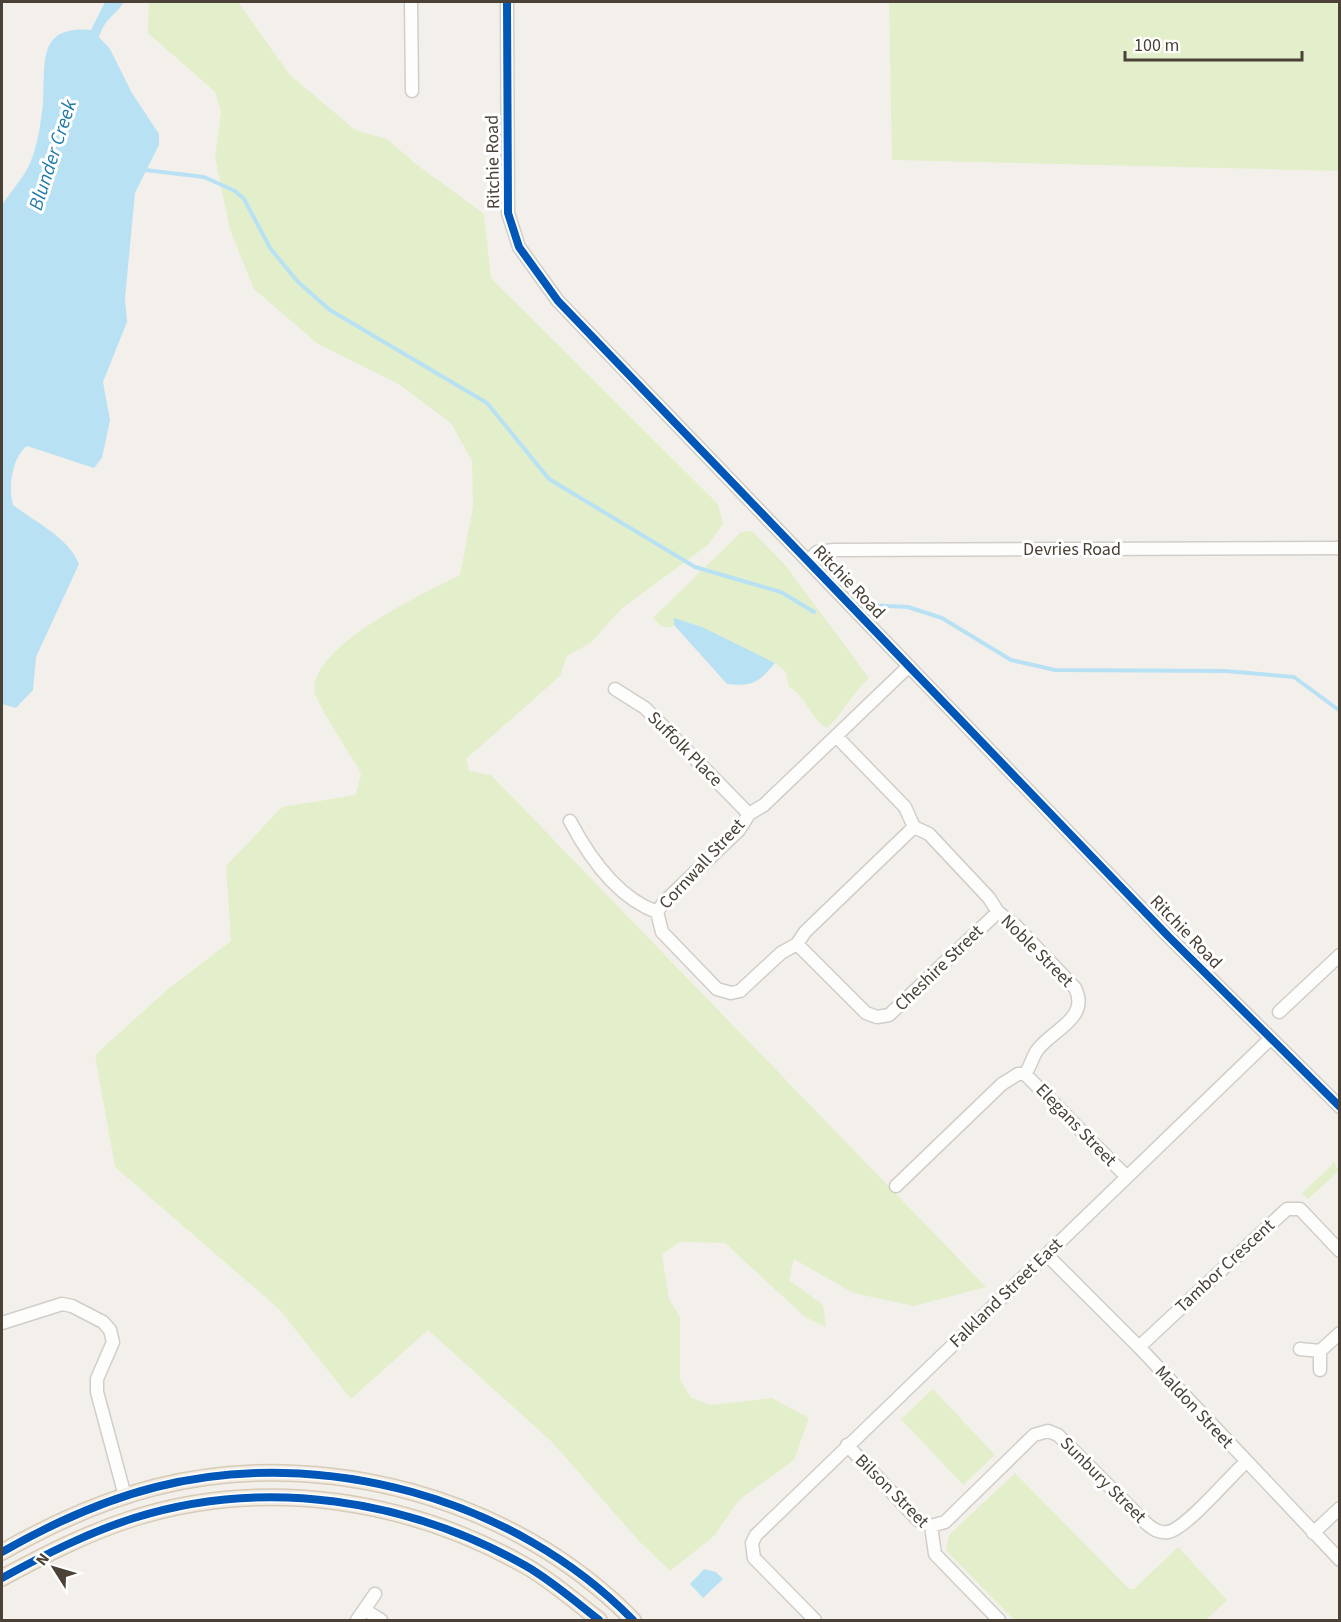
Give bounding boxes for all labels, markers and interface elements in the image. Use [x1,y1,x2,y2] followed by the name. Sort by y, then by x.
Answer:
[1125,24,1302,62] scale bar
[1134,33,1179,58] text: 100 m
[22,96,84,214] water label: Blunder Creek
[480,115,506,209] street label: Ritchie Road
[1023,537,1121,562] street label: Devries Road
[807,539,891,625] street label: Ritchie Road
[642,706,728,792] street label: Suffolk Place
[653,813,751,915] street label: Cornwall Street
[1144,889,1228,975] street label: Ritchie Road
[995,909,1079,993] street label: Noble Street
[889,919,989,1017] street label: Cheshire Street
[1030,1078,1122,1172] street label: Elegans Street
[1170,1213,1280,1319] street label: Tambor Crescent
[944,1232,1068,1354] street label: Falkland Street East
[1149,1360,1239,1454] street label: Maldon Street
[1054,1431,1152,1529] street label: Sunbury Street
[849,1448,935,1534] street label: Bilson Street
[24,1538,84,1598] north arrow
[31,1549,55,1570] text: N

